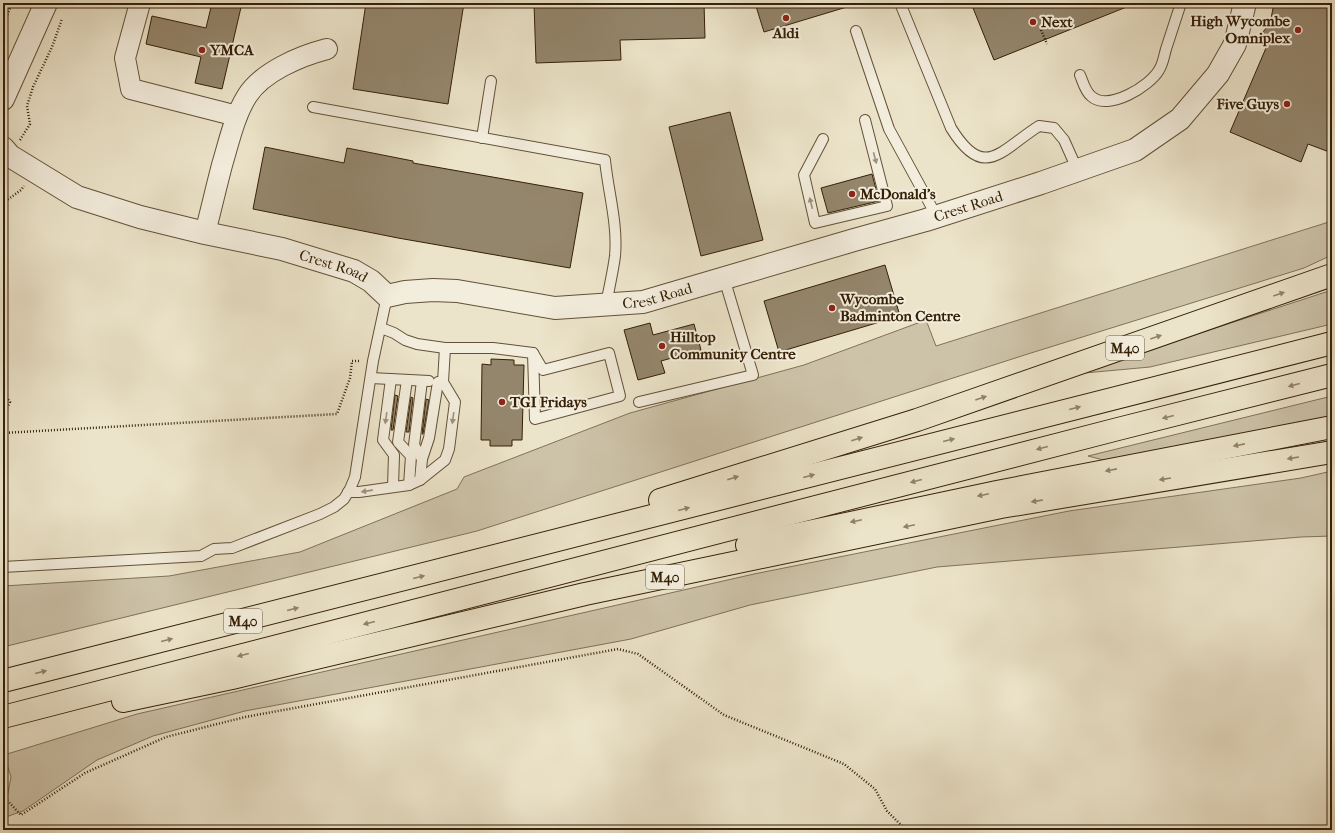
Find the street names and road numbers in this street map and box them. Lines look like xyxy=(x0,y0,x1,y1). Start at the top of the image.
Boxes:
street label: Crest Road xyxy=(932,187,1006,226)
street label: Crest Road xyxy=(297,246,372,287)
street label: Crest Road xyxy=(622,279,695,312)
road number: M40 xyxy=(1106,336,1144,360)
road number: M40 xyxy=(646,565,684,589)
road number: M40 xyxy=(224,609,262,633)

